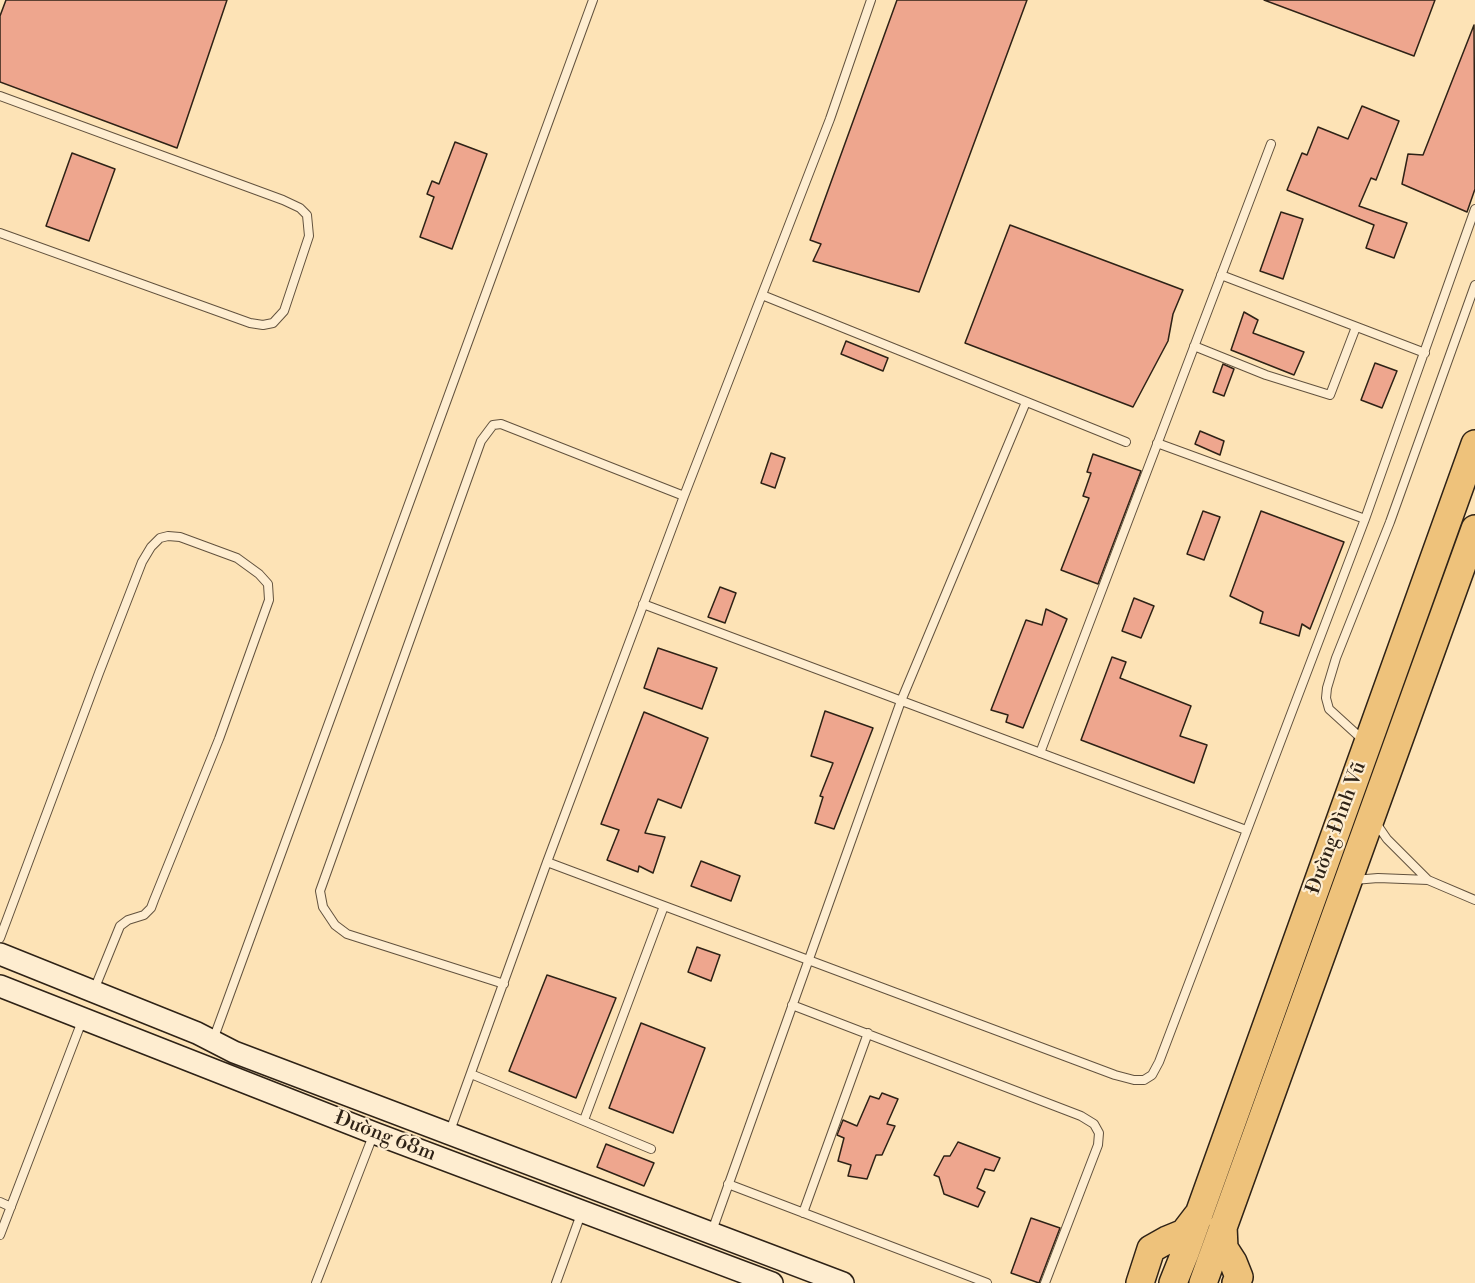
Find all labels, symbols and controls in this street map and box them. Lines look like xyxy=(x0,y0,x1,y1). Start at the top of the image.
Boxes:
street label: Đường Đình Vũ xyxy=(1302,758,1372,898)
street label: Đường 68m xyxy=(331,1107,439,1167)

